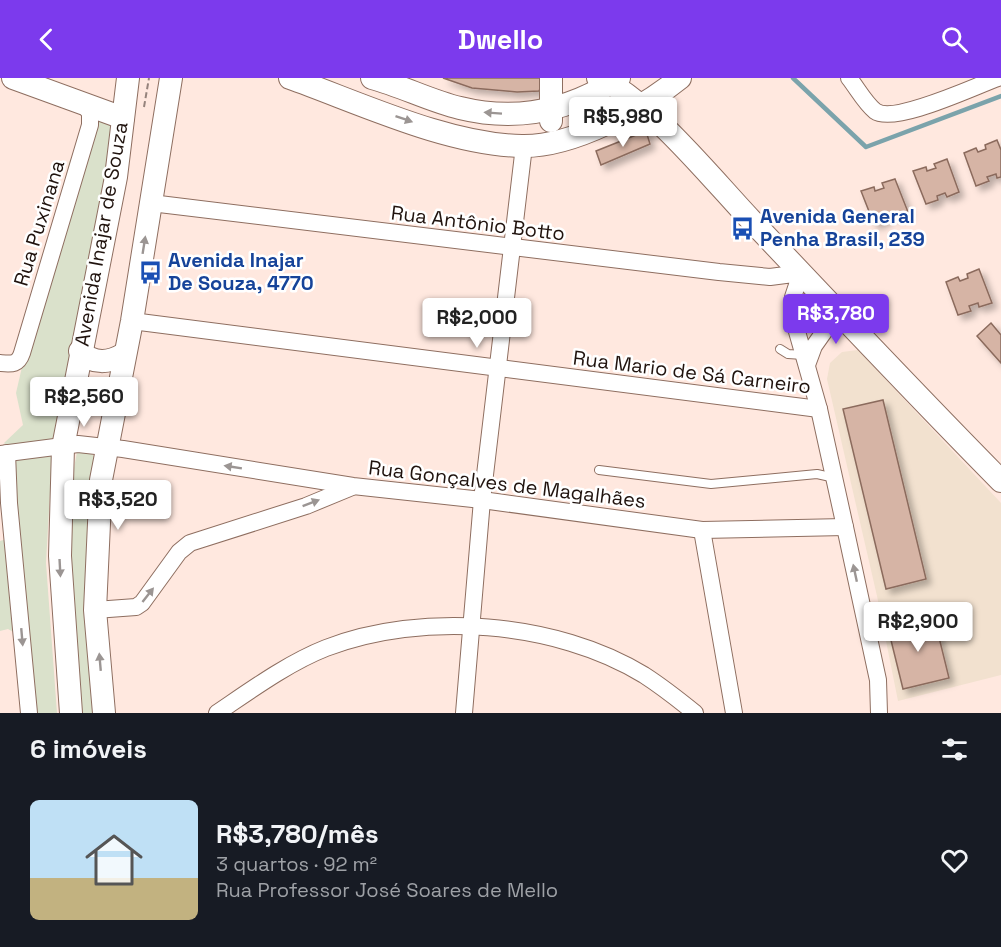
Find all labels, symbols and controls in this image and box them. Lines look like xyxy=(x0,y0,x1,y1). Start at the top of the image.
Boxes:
text: Dwello xyxy=(458,22,543,57)
icon: back xyxy=(30,23,63,56)
icon: search xyxy=(938,23,971,56)
pin: R$5,980 xyxy=(568,97,678,148)
text: R$5,980 xyxy=(583,103,663,129)
one-way arrow xyxy=(483,109,502,118)
one-way arrow xyxy=(395,114,413,124)
street label: Avenida Inajar de Souza xyxy=(68,120,134,348)
street label: Rua Puxinana xyxy=(8,157,70,289)
street label: Rua Antônio Botto xyxy=(389,199,567,247)
place label: Avenida General Penha Brasil, 239 xyxy=(760,203,925,252)
bus stop icon: Avenida General Penha Brasil, 239 xyxy=(729,215,755,241)
one-way arrow xyxy=(140,236,149,255)
place label: Avenida Inajar De Souza, 4770 xyxy=(168,247,314,296)
bus stop icon: Avenida Inajar De Souza, 4770 xyxy=(137,259,163,285)
pin: R$3,780 xyxy=(781,294,891,345)
pin: R$2,000 xyxy=(422,298,532,349)
text: R$3,780 xyxy=(797,300,875,326)
text: R$2,000 xyxy=(436,304,518,330)
street label: Rua Mario de Sá Carneiro xyxy=(572,345,812,399)
pin: R$2,560 xyxy=(29,377,139,428)
text: R$2,560 xyxy=(44,383,124,409)
street label: Rua Gonçalves de Magalhães xyxy=(367,454,647,514)
one-way arrow xyxy=(223,462,242,471)
pin: R$3,520 xyxy=(63,480,173,531)
text: R$3,520 xyxy=(78,486,158,512)
one-way arrow xyxy=(303,498,321,508)
one-way arrow xyxy=(56,559,65,578)
one-way arrow xyxy=(850,563,859,582)
one-way arrow xyxy=(142,587,154,603)
pin: R$2,900 xyxy=(863,602,973,653)
text: R$2,900 xyxy=(878,608,958,634)
one-way arrow xyxy=(17,628,27,647)
one-way arrow xyxy=(95,652,104,671)
text: 6 imóveis xyxy=(30,732,147,766)
icon: filters xyxy=(938,733,971,766)
text: R$3,780/mês xyxy=(216,817,379,851)
icon: home xyxy=(78,824,150,896)
icon: heart xyxy=(938,844,971,877)
text: 3 quartos · 92 m² xyxy=(216,851,377,877)
text: Rua Professor José Soares de Mello xyxy=(216,877,558,903)

